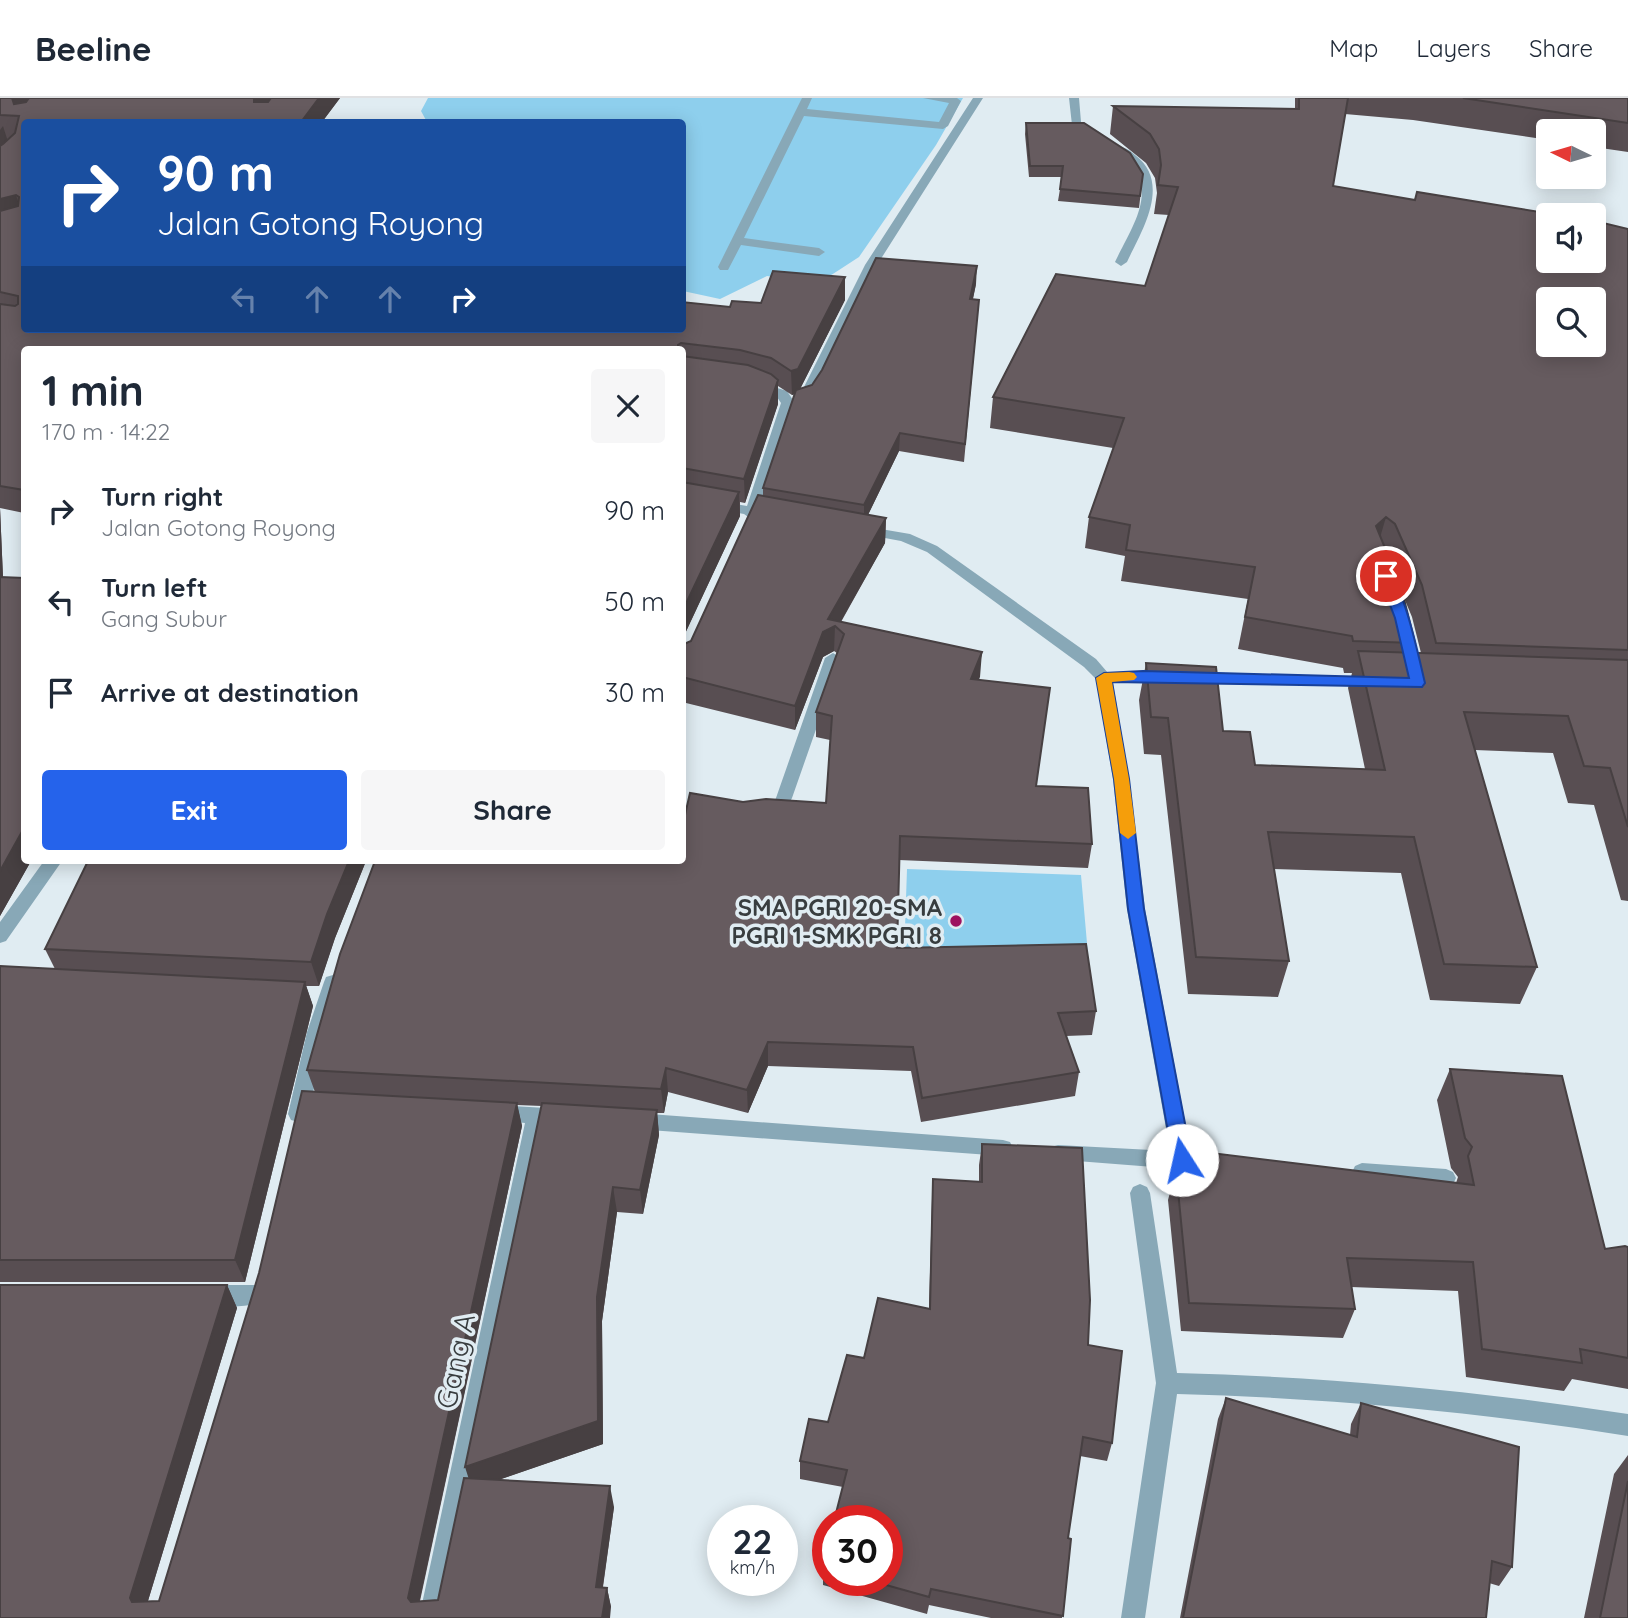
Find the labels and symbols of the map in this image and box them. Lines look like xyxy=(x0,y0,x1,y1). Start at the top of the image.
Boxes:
north arrow xyxy=(1536,119,1606,189)
pin xyxy=(1356,546,1416,606)
place label: SMA PGRI 20-SMA PGRI 1-SMK PGRI 8 xyxy=(732,892,943,950)
marker: SMA PGRI 20-SMA PGRI 1-SMK PGRI 8 xyxy=(948,913,964,929)
position arrow xyxy=(1145,1123,1219,1197)
street label: Gang A xyxy=(428,1310,482,1412)
speed limit sign: 30 xyxy=(812,1505,903,1596)

